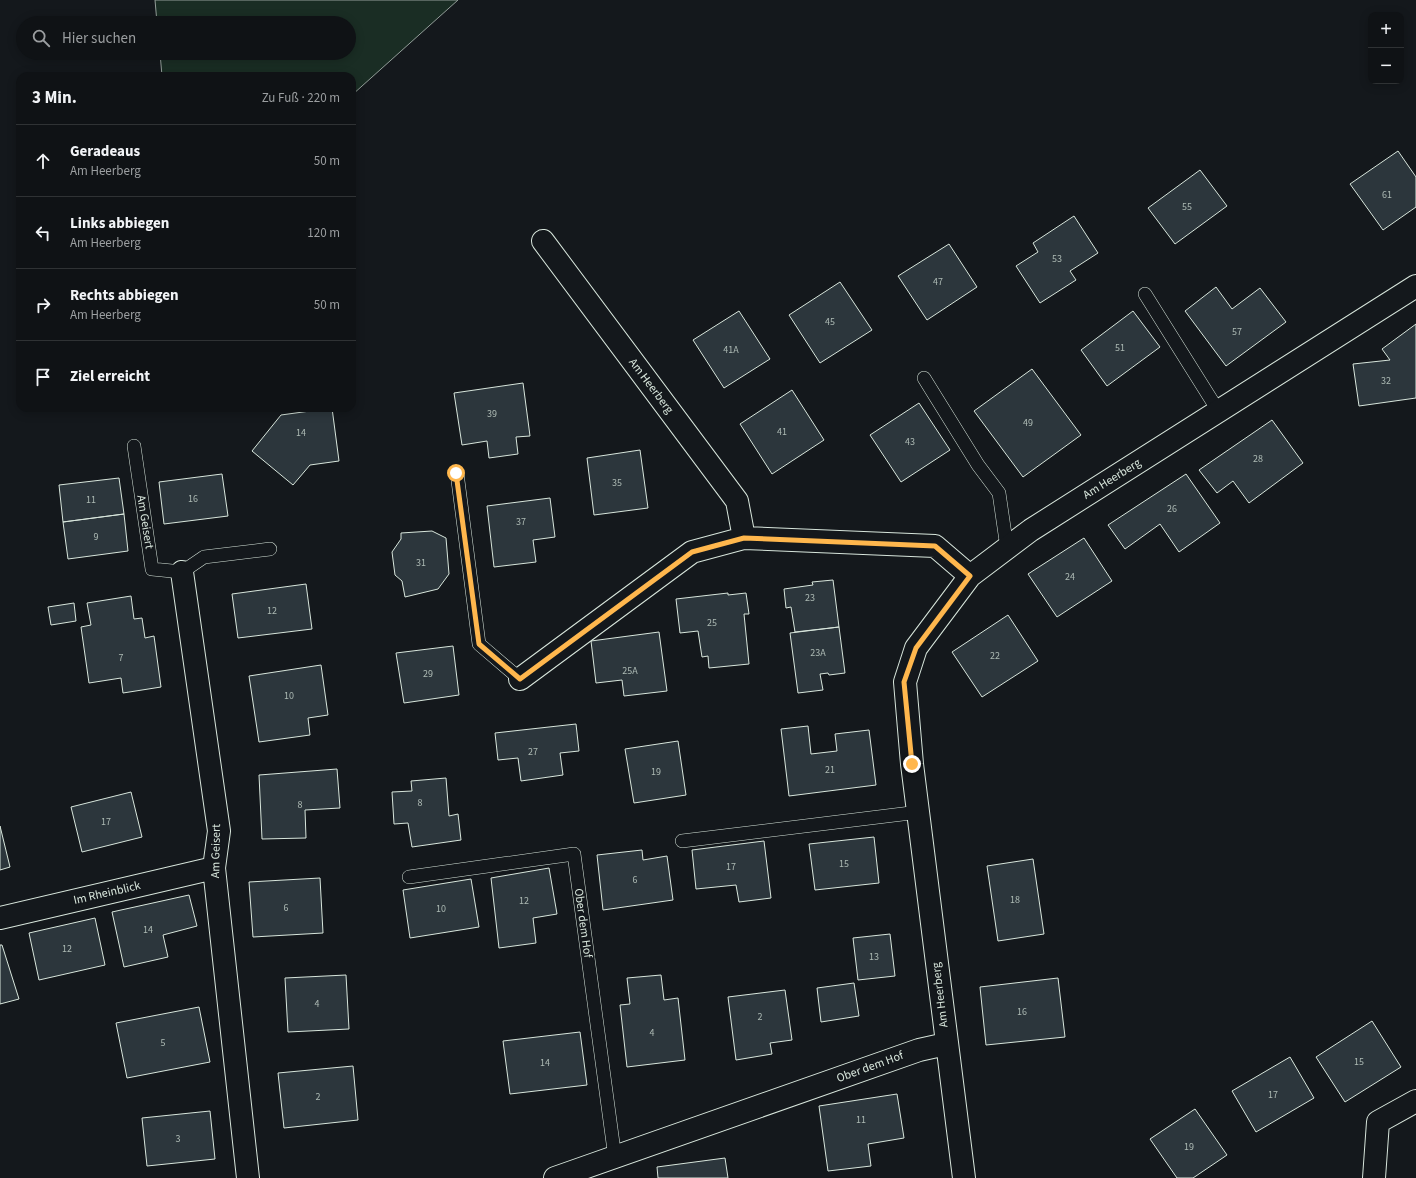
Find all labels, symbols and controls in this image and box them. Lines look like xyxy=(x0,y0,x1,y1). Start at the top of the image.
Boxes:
map controls xyxy=(1368,12,1404,84)
button: + xyxy=(1368,12,1404,48)
search box xyxy=(16,16,356,60)
icon: search xyxy=(30,27,52,49)
text: Hier suchen xyxy=(62,28,136,49)
button: − xyxy=(1368,48,1404,84)
text: 3 Min. xyxy=(32,86,77,110)
text: Zu Fuß · 220 m xyxy=(262,89,340,107)
text: Geradeaus xyxy=(70,141,140,162)
icon: ahead xyxy=(32,150,54,172)
text: 50 m xyxy=(314,152,340,170)
text: Am Heerberg xyxy=(70,162,141,180)
house number: 61 xyxy=(1382,188,1392,202)
house number: 55 xyxy=(1182,200,1192,214)
text: Links abbiegen xyxy=(70,213,169,234)
icon: left xyxy=(32,222,54,244)
text: 120 m xyxy=(307,224,340,242)
text: Am Heerberg xyxy=(70,234,141,252)
house number: 53 xyxy=(1052,252,1062,266)
house number: 47 xyxy=(933,275,943,289)
text: Rechts abbiegen xyxy=(70,285,179,306)
icon: right xyxy=(32,294,54,316)
text: 50 m xyxy=(314,296,340,314)
text: Am Heerberg xyxy=(70,306,141,324)
house number: 45 xyxy=(825,315,835,329)
house number: 57 xyxy=(1232,325,1242,339)
house number: 51 xyxy=(1115,341,1125,355)
house number: 41A xyxy=(723,343,739,357)
street label: Am Heerberg xyxy=(625,355,677,417)
icon: arrive xyxy=(32,366,54,388)
text: Ziel erreicht xyxy=(70,366,150,387)
house number: 32 xyxy=(1381,374,1391,388)
house number: 39 xyxy=(487,407,497,421)
house number: 49 xyxy=(1023,416,1033,430)
house number: 41 xyxy=(777,425,787,439)
house number: 14 xyxy=(296,426,306,440)
house number: 43 xyxy=(905,435,915,449)
house number: 28 xyxy=(1253,452,1263,466)
street label: Am Heerberg xyxy=(1080,454,1144,504)
route start xyxy=(447,464,465,482)
house number: 35 xyxy=(612,476,622,490)
house number: 16 xyxy=(188,492,198,506)
house number: 11 xyxy=(86,493,96,507)
street label: Am Geisert xyxy=(132,494,158,550)
house number: 26 xyxy=(1167,502,1177,516)
house number: 37 xyxy=(516,515,526,529)
house number: 9 xyxy=(94,530,99,544)
house number: 31 xyxy=(416,556,426,570)
house number: 24 xyxy=(1065,570,1075,584)
house number: 23 xyxy=(805,591,815,605)
house number: 12 xyxy=(267,604,277,618)
house number: 25 xyxy=(707,616,717,630)
house number: 23A xyxy=(810,646,826,660)
house number: 22 xyxy=(990,649,1000,663)
house number: 7 xyxy=(119,651,124,665)
house number: 25A xyxy=(622,664,638,678)
house number: 29 xyxy=(423,667,433,681)
house number: 10 xyxy=(284,689,294,703)
house number: 27 xyxy=(528,745,538,759)
route end xyxy=(903,755,921,773)
house number: 21 xyxy=(825,763,835,777)
house number: 19 xyxy=(651,765,661,779)
house number: 8 xyxy=(418,796,423,810)
house number: 8 xyxy=(298,798,303,812)
house number: 17 xyxy=(101,815,111,829)
street label: Am Geisert xyxy=(207,824,225,878)
house number: 15 xyxy=(839,857,849,871)
house number: 17 xyxy=(726,860,736,874)
house number: 6 xyxy=(633,873,638,887)
street label: Im Rheinblick xyxy=(72,877,142,909)
street label: Ober dem Hof xyxy=(570,887,596,959)
house number: 18 xyxy=(1010,893,1020,907)
house number: 12 xyxy=(519,894,529,908)
house number: 6 xyxy=(284,901,289,915)
house number: 10 xyxy=(436,902,446,916)
house number: 14 xyxy=(143,923,153,937)
house number: 12 xyxy=(62,942,72,956)
house number: 13 xyxy=(869,950,879,964)
street label: Am Heerberg xyxy=(928,961,952,1029)
house number: 4 xyxy=(315,997,320,1011)
house number: 16 xyxy=(1017,1005,1027,1019)
house number: 2 xyxy=(758,1010,763,1024)
house number: 4 xyxy=(650,1026,655,1040)
house number: 5 xyxy=(161,1036,166,1050)
street label: Ober dem Hof xyxy=(834,1047,906,1087)
house number: 15 xyxy=(1354,1055,1364,1069)
house number: 14 xyxy=(540,1056,550,1070)
house number: 17 xyxy=(1268,1088,1278,1102)
house number: 2 xyxy=(316,1090,321,1104)
house number: 11 xyxy=(856,1113,866,1127)
house number: 3 xyxy=(176,1132,181,1146)
house number: 19 xyxy=(1184,1140,1194,1154)

